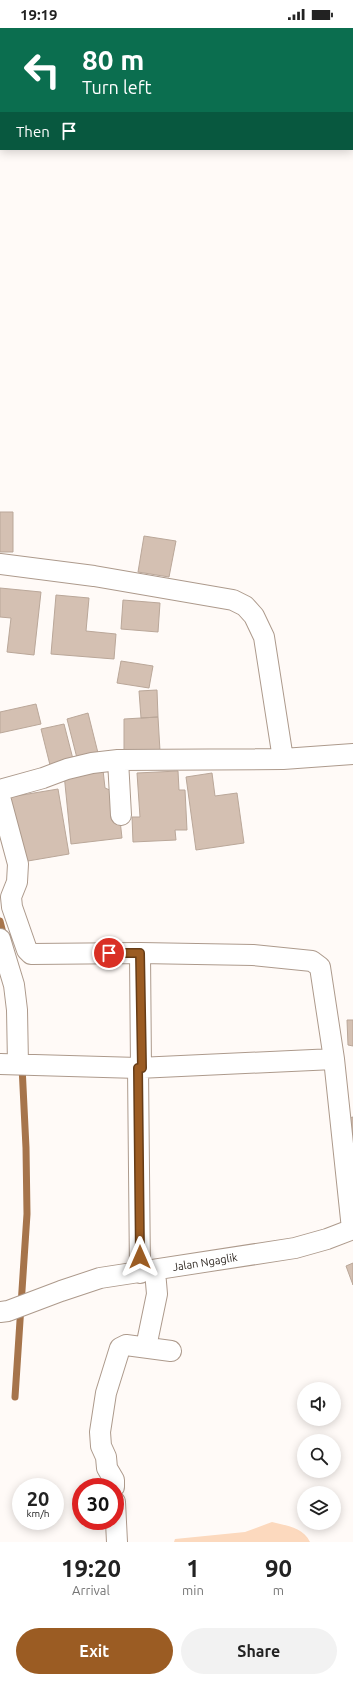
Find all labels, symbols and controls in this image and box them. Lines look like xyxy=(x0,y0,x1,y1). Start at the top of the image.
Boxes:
text: 19:19 xyxy=(20,6,58,23)
icon: left xyxy=(16,44,68,96)
text: 80 m xyxy=(82,44,144,75)
text: Turn left xyxy=(82,77,152,97)
icon: arrive xyxy=(58,120,80,142)
text: Then xyxy=(16,123,50,140)
pin xyxy=(92,936,126,970)
icon: arrive xyxy=(98,942,120,964)
position arrow xyxy=(119,1236,161,1278)
street label: Jalan Ngaglik xyxy=(172,1251,239,1273)
map controls xyxy=(297,1382,341,1530)
button: sound xyxy=(297,1382,341,1426)
button: search xyxy=(297,1434,341,1478)
speed limit sign: 30 xyxy=(72,1478,124,1530)
button: layers xyxy=(297,1486,341,1530)
text: 20 xyxy=(27,1487,49,1510)
text: km/h xyxy=(26,1508,50,1519)
text: 19:20 xyxy=(61,1555,121,1582)
text: 1 xyxy=(186,1555,200,1582)
text: 90 xyxy=(265,1555,292,1582)
text: Arrival xyxy=(72,1583,110,1597)
text: min xyxy=(182,1583,204,1597)
text: m xyxy=(273,1583,284,1597)
button: Exit xyxy=(16,1628,173,1674)
button: Share xyxy=(181,1628,337,1674)

